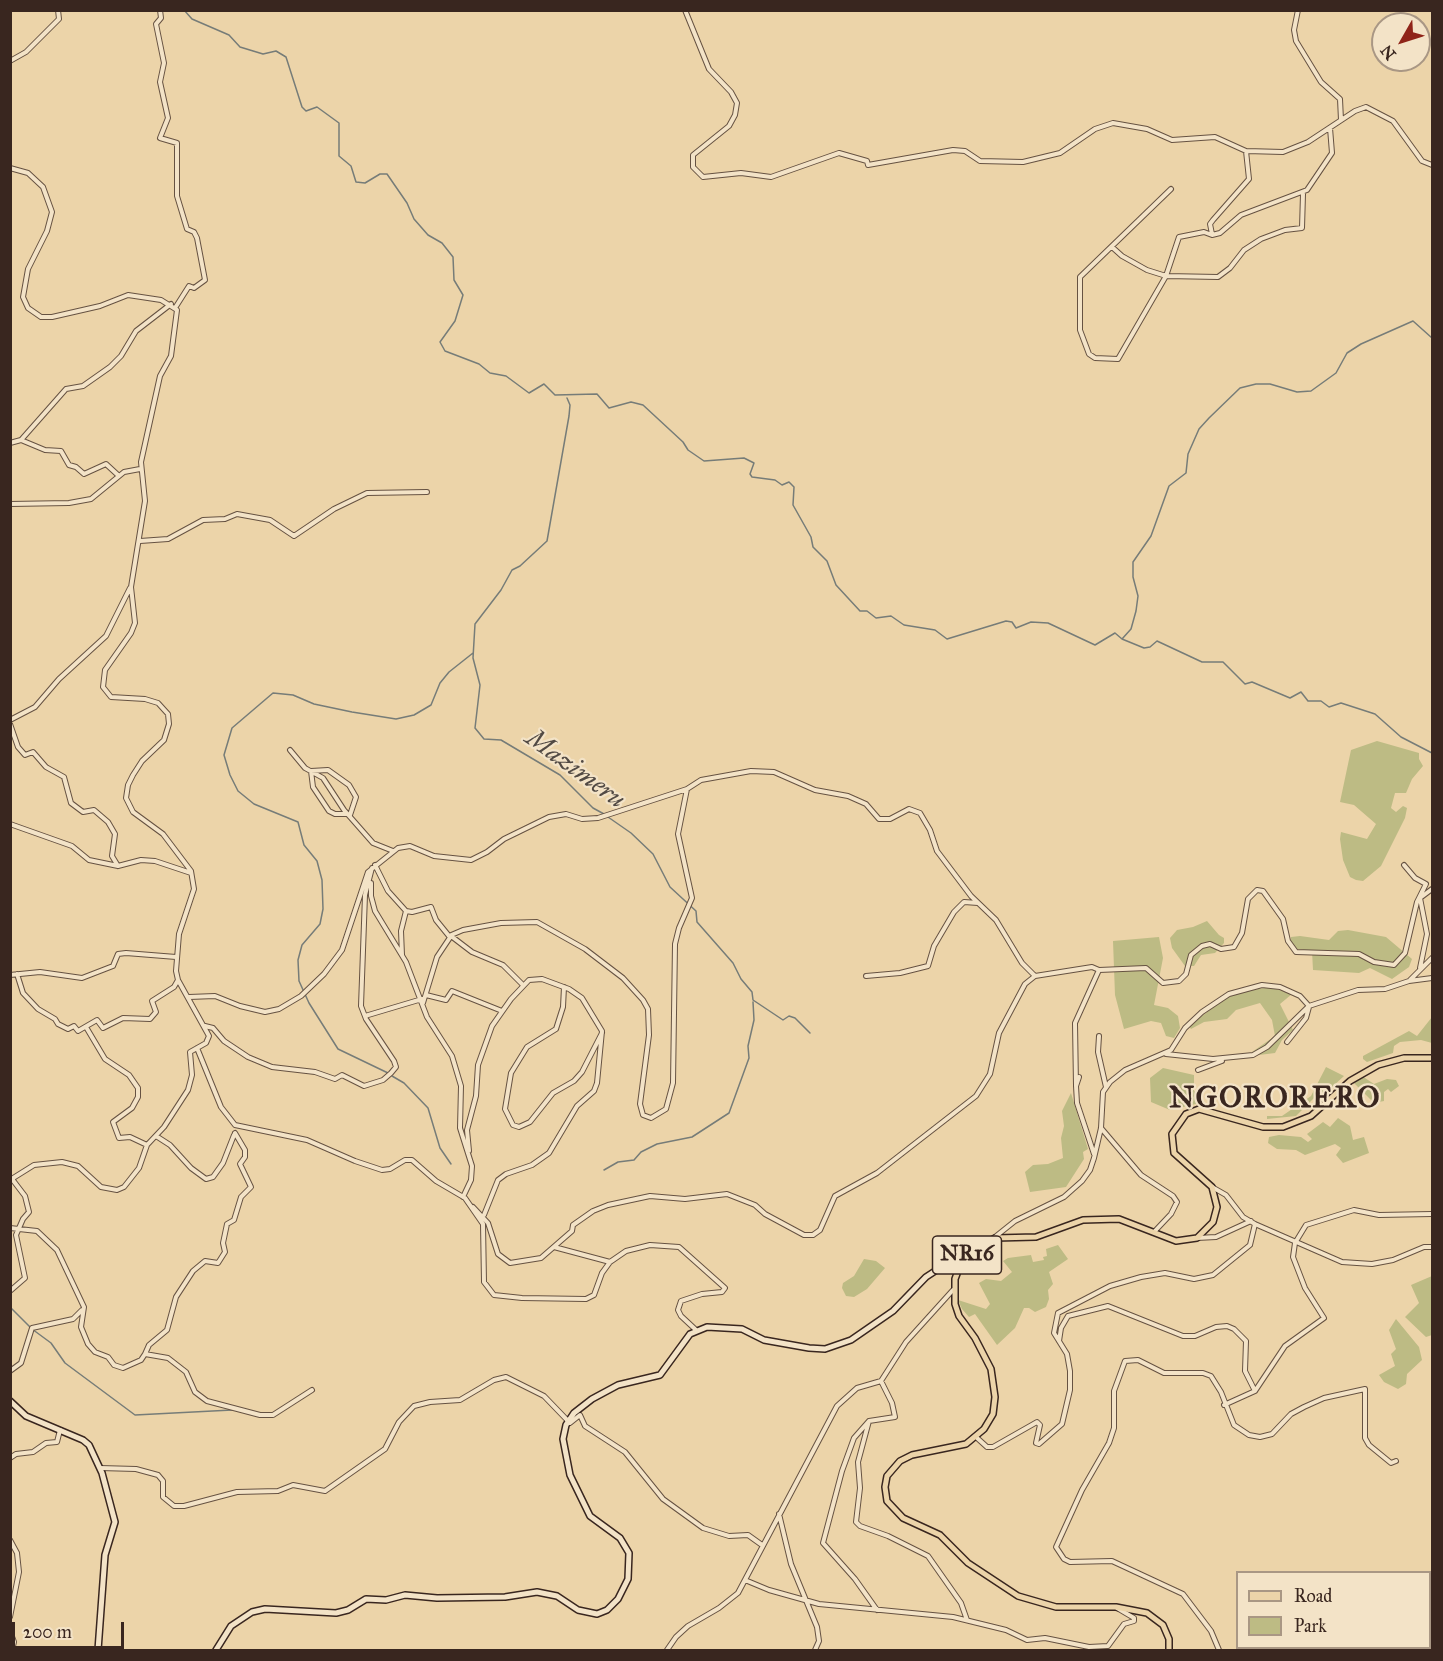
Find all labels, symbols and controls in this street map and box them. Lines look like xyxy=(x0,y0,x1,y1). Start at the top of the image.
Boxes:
north arrow xyxy=(1371,12,1431,72)
text: N xyxy=(1377,41,1400,64)
water label: Mazimeru xyxy=(519,723,631,817)
district label: NGORORERO xyxy=(1169,1082,1381,1118)
road number: NR16 xyxy=(932,1236,1002,1274)
legend xyxy=(1236,1571,1431,1649)
text: Road xyxy=(1294,1585,1332,1607)
scale bar xyxy=(15,1610,128,1648)
text: Park xyxy=(1294,1615,1327,1637)
text: 200 m xyxy=(23,1621,72,1643)

